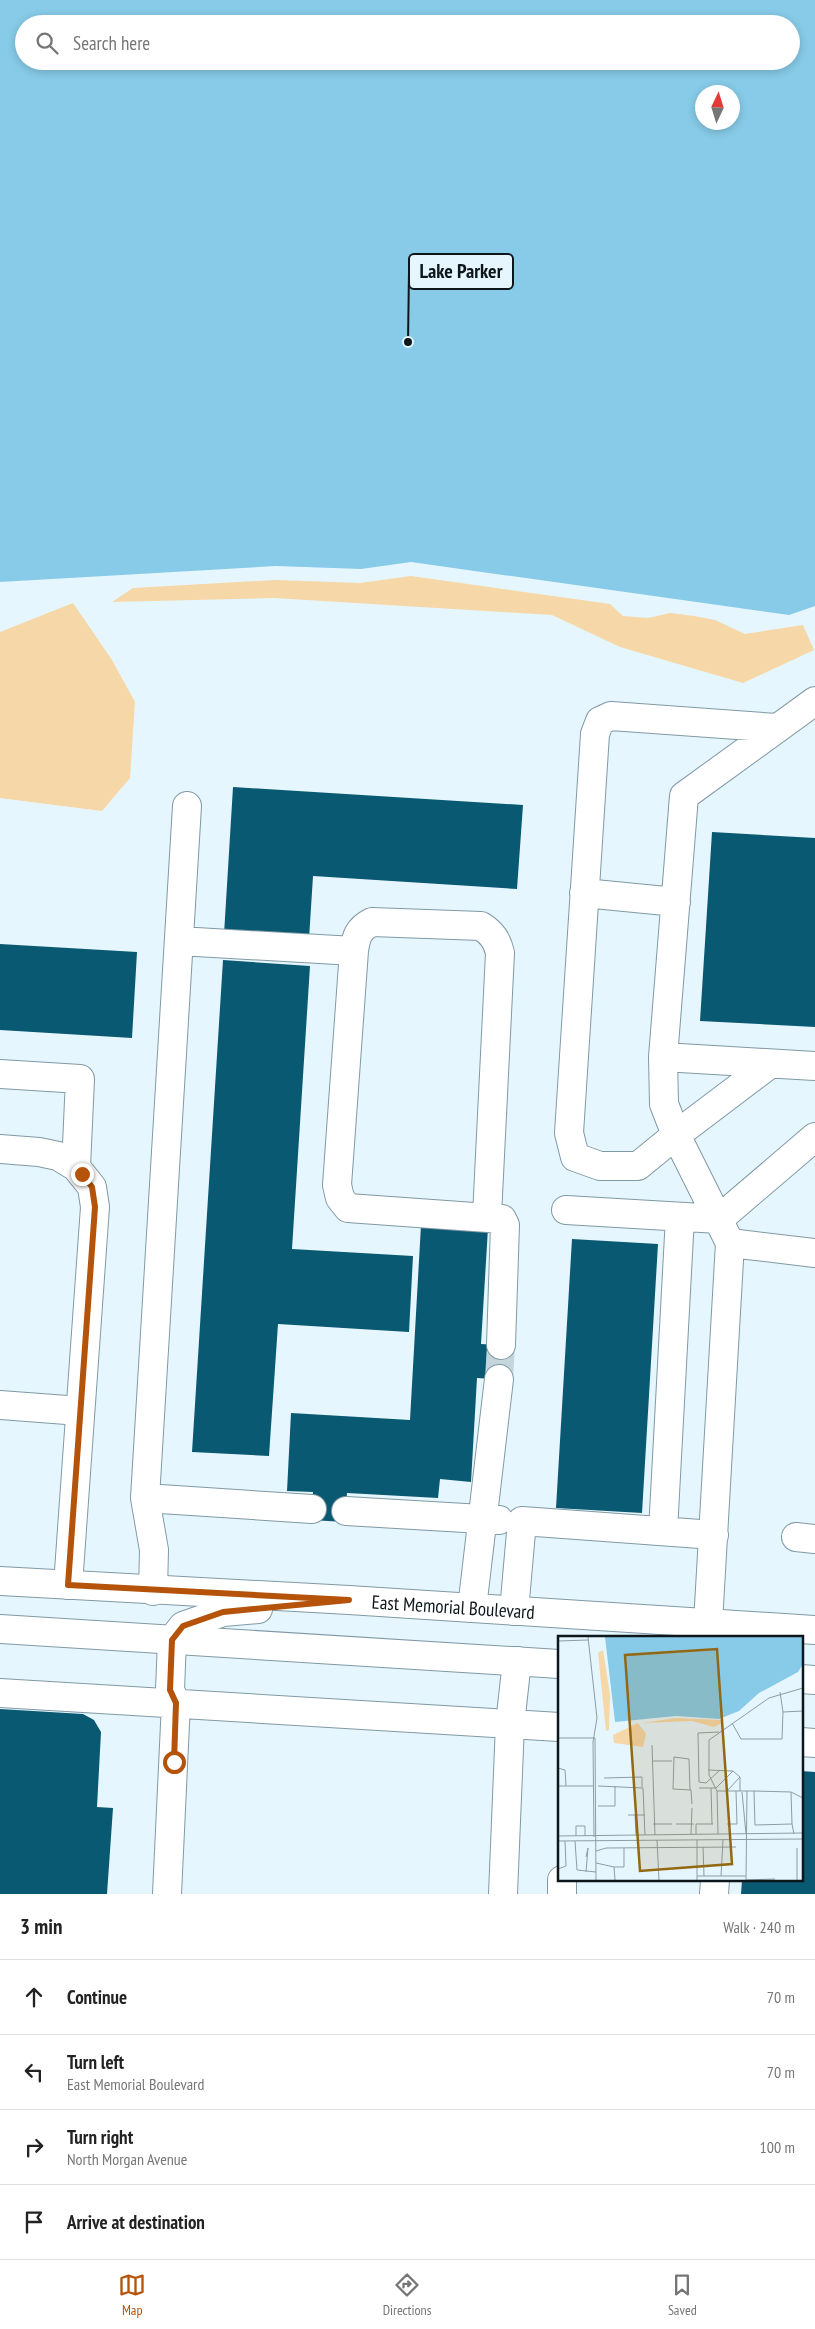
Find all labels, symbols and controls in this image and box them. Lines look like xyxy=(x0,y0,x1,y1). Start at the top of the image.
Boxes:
search box xyxy=(15,15,800,70)
icon: search xyxy=(33,29,61,57)
text: Search here xyxy=(73,31,150,55)
north arrow xyxy=(695,85,740,130)
callout: Lake Parker xyxy=(409,254,513,289)
text: Lake Parker xyxy=(419,258,503,284)
route end xyxy=(71,1163,94,1186)
street label: East Memorial Boulevard xyxy=(371,1589,536,1624)
inset map xyxy=(558,1636,802,1882)
route start xyxy=(163,1751,186,1774)
text: 3 min xyxy=(20,1913,62,1940)
text: Walk · 240 m xyxy=(723,1917,795,1937)
icon: ahead xyxy=(20,1983,48,2011)
text: Continue xyxy=(67,1985,127,2009)
text: 70 m xyxy=(767,1987,795,2007)
text: Turn left xyxy=(67,2050,124,2074)
icon: left xyxy=(20,2058,48,2086)
text: 70 m xyxy=(767,2062,795,2082)
text: East Memorial Boulevard xyxy=(67,2074,204,2094)
text: Turn right xyxy=(67,2125,133,2149)
icon: right xyxy=(20,2133,48,2161)
text: 100 m xyxy=(760,2137,795,2157)
text: North Morgan Avenue xyxy=(67,2149,187,2169)
icon: arrive xyxy=(20,2208,48,2236)
text: Arrive at destination xyxy=(67,2210,205,2234)
tab: Map xyxy=(118,2271,146,2319)
tab: Directions xyxy=(383,2271,431,2319)
tab: Saved xyxy=(668,2271,697,2319)

